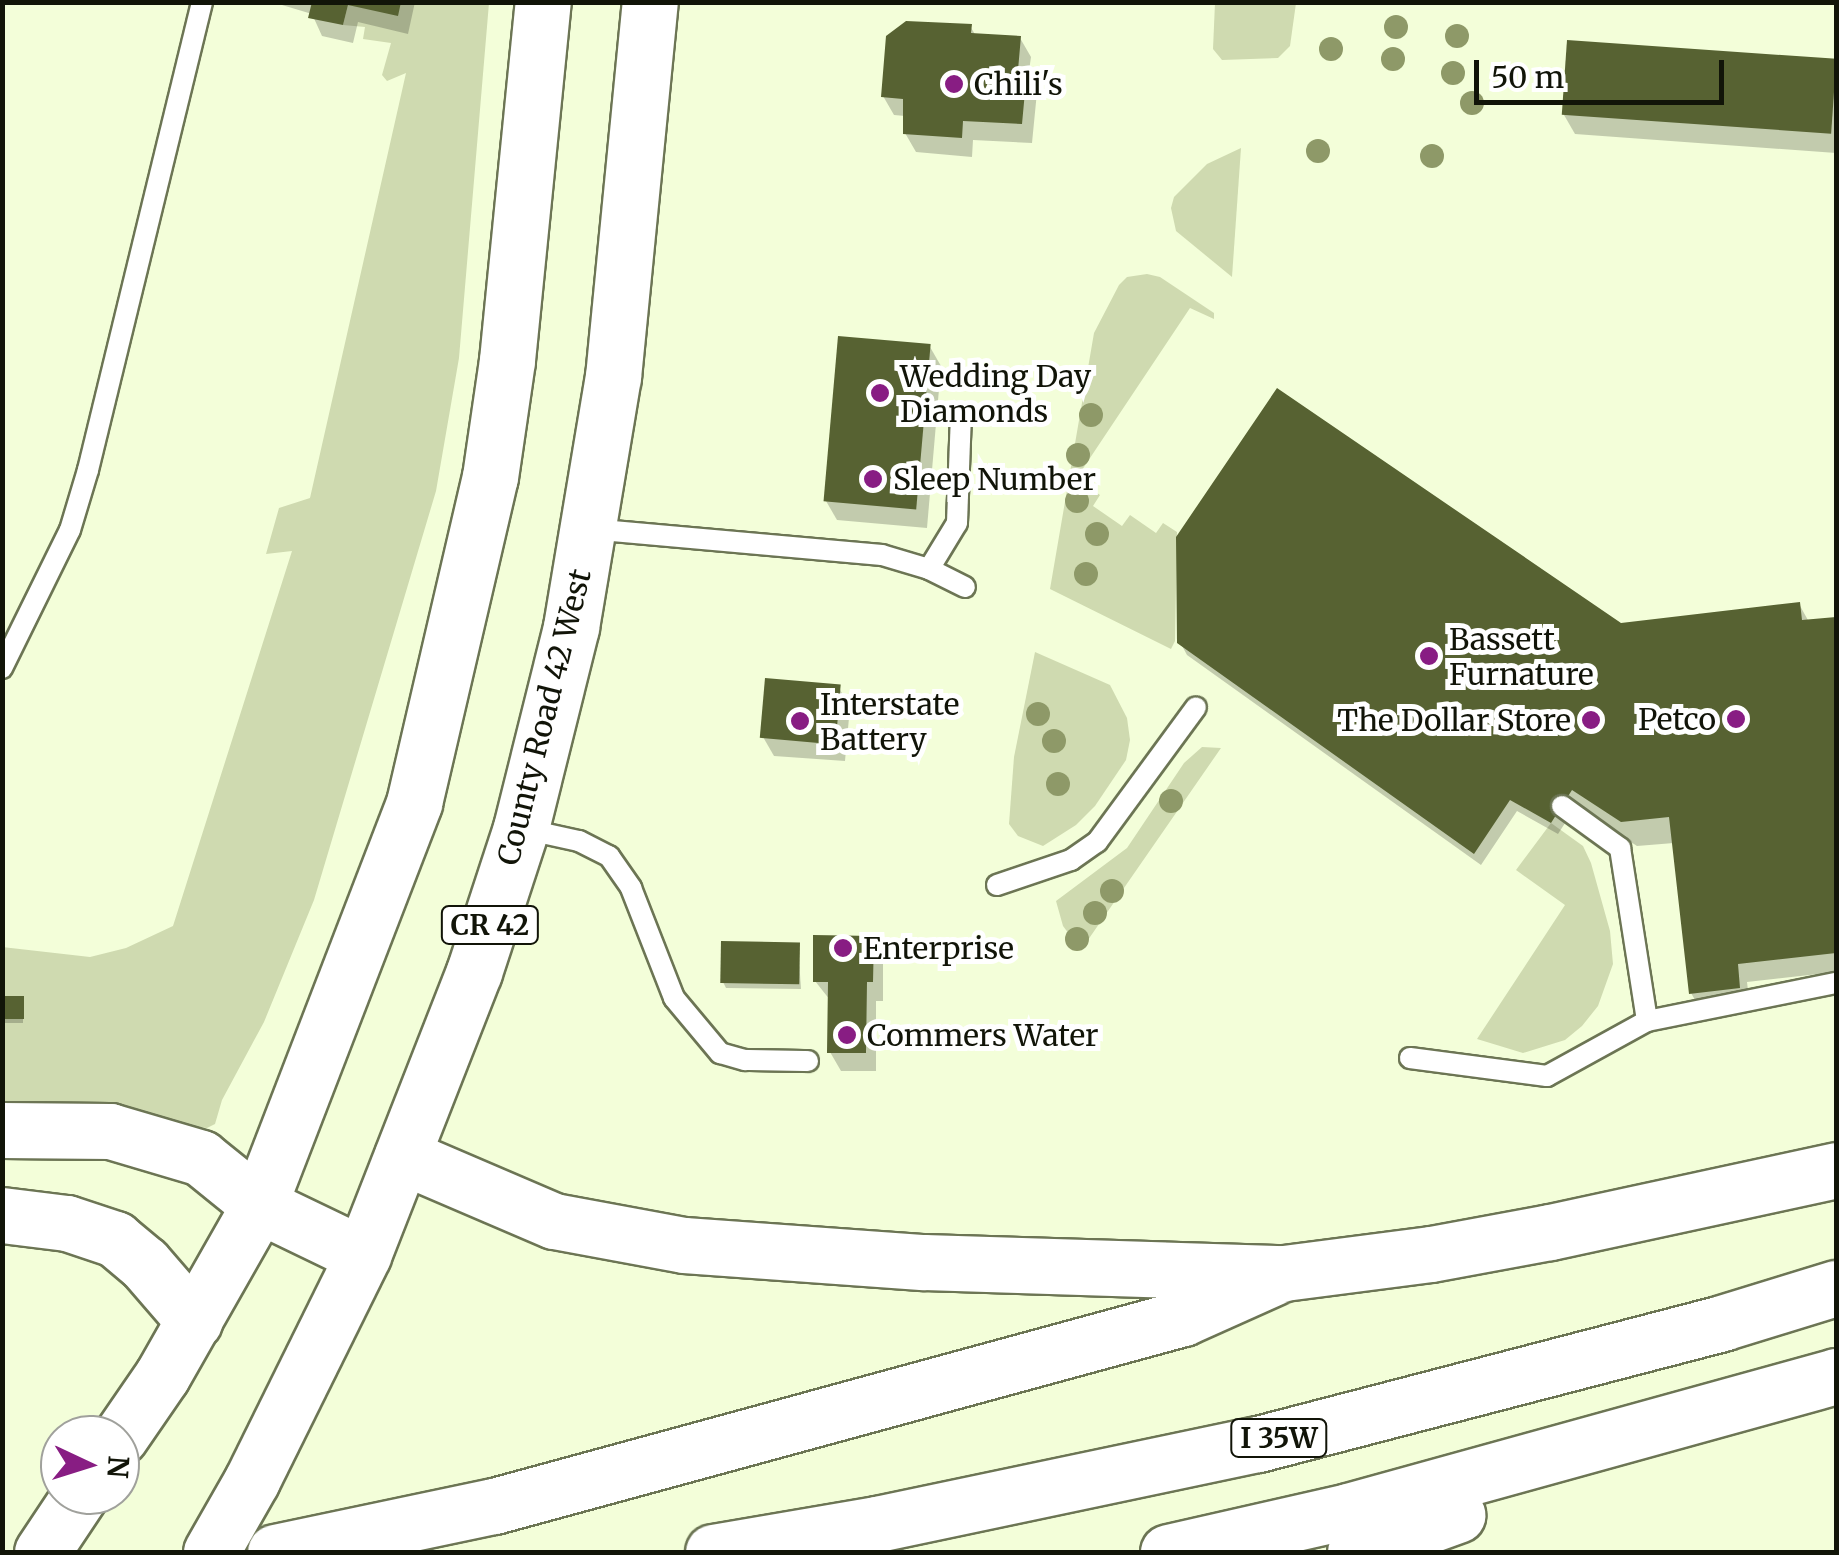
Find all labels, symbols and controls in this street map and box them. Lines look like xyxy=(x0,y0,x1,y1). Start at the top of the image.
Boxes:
scale bar xyxy=(1479,40,1729,102)
text: 50 m xyxy=(1491,58,1564,96)
place label: Chili's xyxy=(974,66,1063,102)
marker: Chili's xyxy=(943,73,965,95)
place label: Wedding Day Diamonds xyxy=(900,358,1091,428)
marker: Wedding Day Diamonds xyxy=(869,382,891,404)
place label: Sleep Number xyxy=(893,461,1096,497)
marker: Sleep Number xyxy=(862,468,884,490)
street label: County Road 42 West xyxy=(490,565,598,869)
place label: Bassett Furnature xyxy=(1449,621,1594,692)
marker: Bassett Furnature xyxy=(1418,645,1440,667)
place label: Interstate Battery xyxy=(820,686,959,756)
place label: Petco xyxy=(1638,701,1716,737)
place label: The Dollar Store xyxy=(1337,702,1571,738)
marker: Petco xyxy=(1725,708,1747,730)
marker: The Dollar Store xyxy=(1580,709,1602,731)
marker: Interstate Battery xyxy=(789,710,811,732)
road number: CR 42 xyxy=(440,902,540,948)
place label: Enterprise xyxy=(863,930,1014,966)
marker: Enterprise xyxy=(832,937,854,959)
place label: Commers Water xyxy=(867,1017,1099,1053)
marker: Commers Water xyxy=(836,1024,858,1046)
north arrow xyxy=(40,1415,140,1515)
road number: I 35W xyxy=(1229,1415,1329,1461)
text: N xyxy=(99,1455,137,1479)

